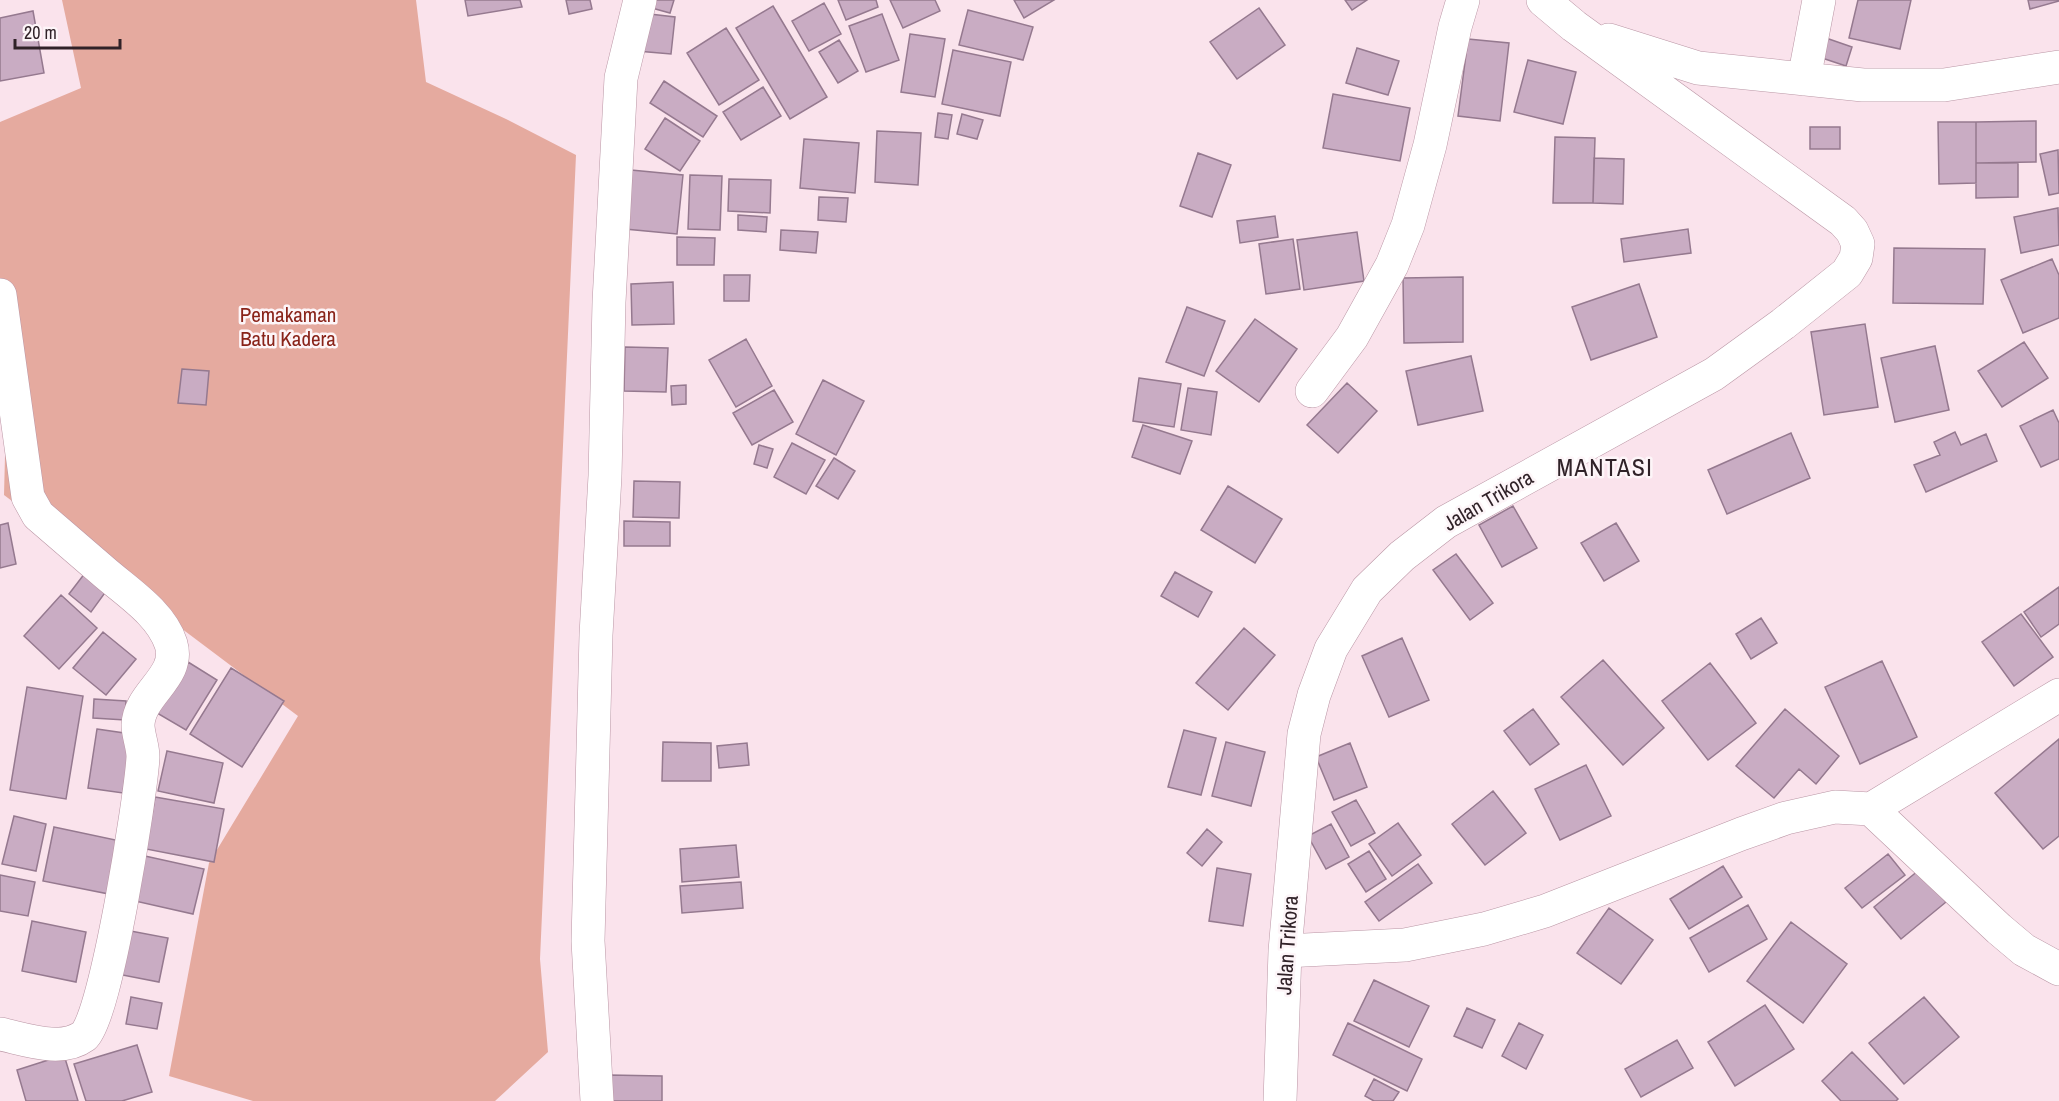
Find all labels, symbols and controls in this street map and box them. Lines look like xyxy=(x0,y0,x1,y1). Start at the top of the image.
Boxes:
scale bar xyxy=(15,12,120,50)
text: 20 m xyxy=(24,20,57,45)
park label: Pemakaman Batu Kadera xyxy=(240,300,336,353)
district label: MANTASI xyxy=(1557,451,1653,483)
street label: Jalan Trikora xyxy=(1438,462,1539,537)
street label: Jalan Trikora xyxy=(1269,894,1305,996)

